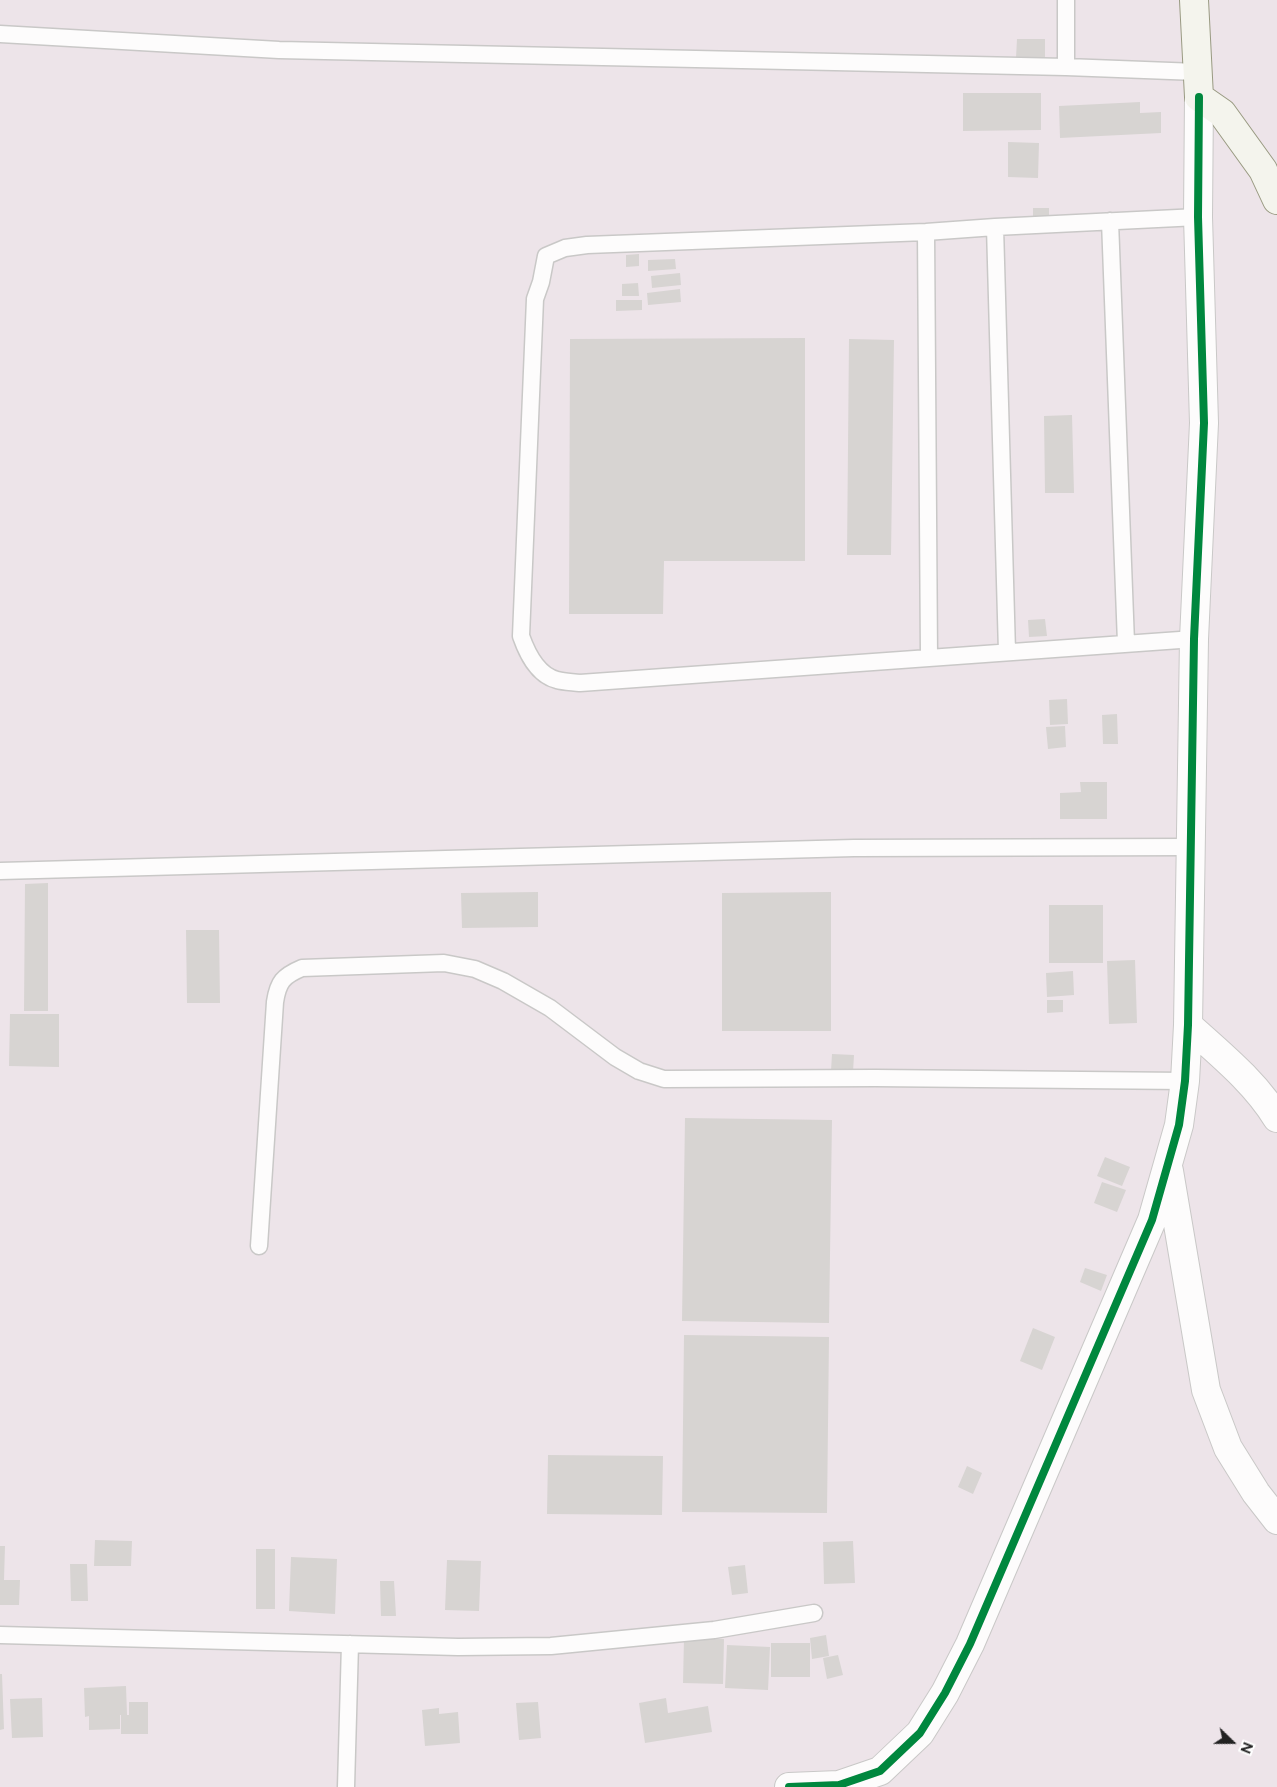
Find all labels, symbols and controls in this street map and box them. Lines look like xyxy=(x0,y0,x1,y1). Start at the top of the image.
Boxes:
north arrow xyxy=(1207,1717,1257,1767)
text: N xyxy=(1236,1740,1256,1756)

